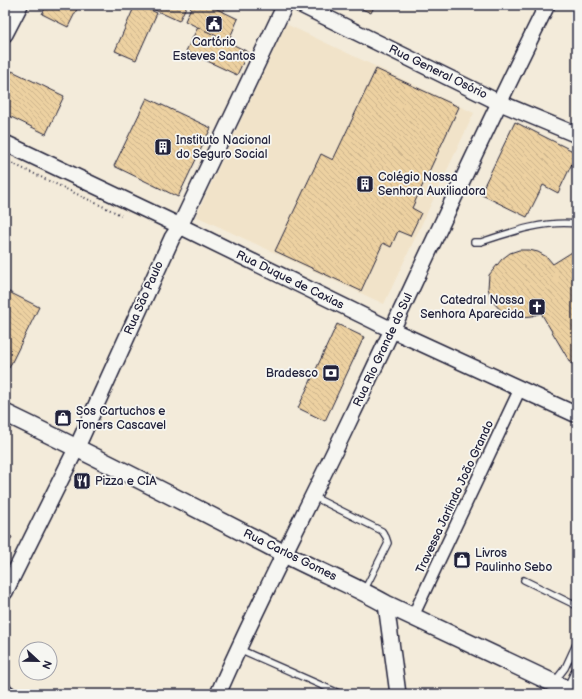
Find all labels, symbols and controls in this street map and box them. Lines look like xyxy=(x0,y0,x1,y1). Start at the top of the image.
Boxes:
public building icon: Cartório Esteves Santos xyxy=(204,14,224,34)
place label: Cartório Esteves Santos xyxy=(173,35,255,64)
street label: Rua General Osório xyxy=(386,42,490,102)
place label: Instituto Nacional do Seguro Social xyxy=(176,133,271,162)
building icon: Instituto Nacional do Seguro Social xyxy=(153,137,173,157)
place label: Colégio Nossa Senhora Auxiliadora xyxy=(378,170,486,199)
building icon: Colégio Nossa Senhora Auxiliadora xyxy=(355,174,375,194)
street label: Rua Duque de Caxias xyxy=(233,247,347,313)
street label: Rua São Paulo xyxy=(121,259,167,337)
street label: Rua Rio Grande do Sul xyxy=(350,291,416,409)
place label: Catedral Nossa Senhora Aparecida xyxy=(420,293,524,322)
church icon: Catedral Nossa Senhora Aparecida xyxy=(527,297,547,317)
bank icon: Bradesco xyxy=(321,363,341,383)
place label: Bradesco xyxy=(266,366,318,381)
place label: Sos Cartuchos e Toners Cascavel xyxy=(76,404,166,433)
shop icon: Sos Cartuchos e Toners Cascavel xyxy=(53,408,73,428)
street label: Travessa Jarlindo João Grando xyxy=(413,418,497,576)
restaurant icon: Pizza e CIA xyxy=(72,471,92,491)
place label: Pizza e CIA xyxy=(95,474,157,489)
street label: Rua Carlos Gomes xyxy=(241,526,339,584)
place label: Livros Paulinho Sebo xyxy=(475,546,552,575)
shop icon: Livros Paulinho Sebo xyxy=(452,550,472,570)
north arrow xyxy=(18,641,58,681)
text: N xyxy=(39,658,54,671)

